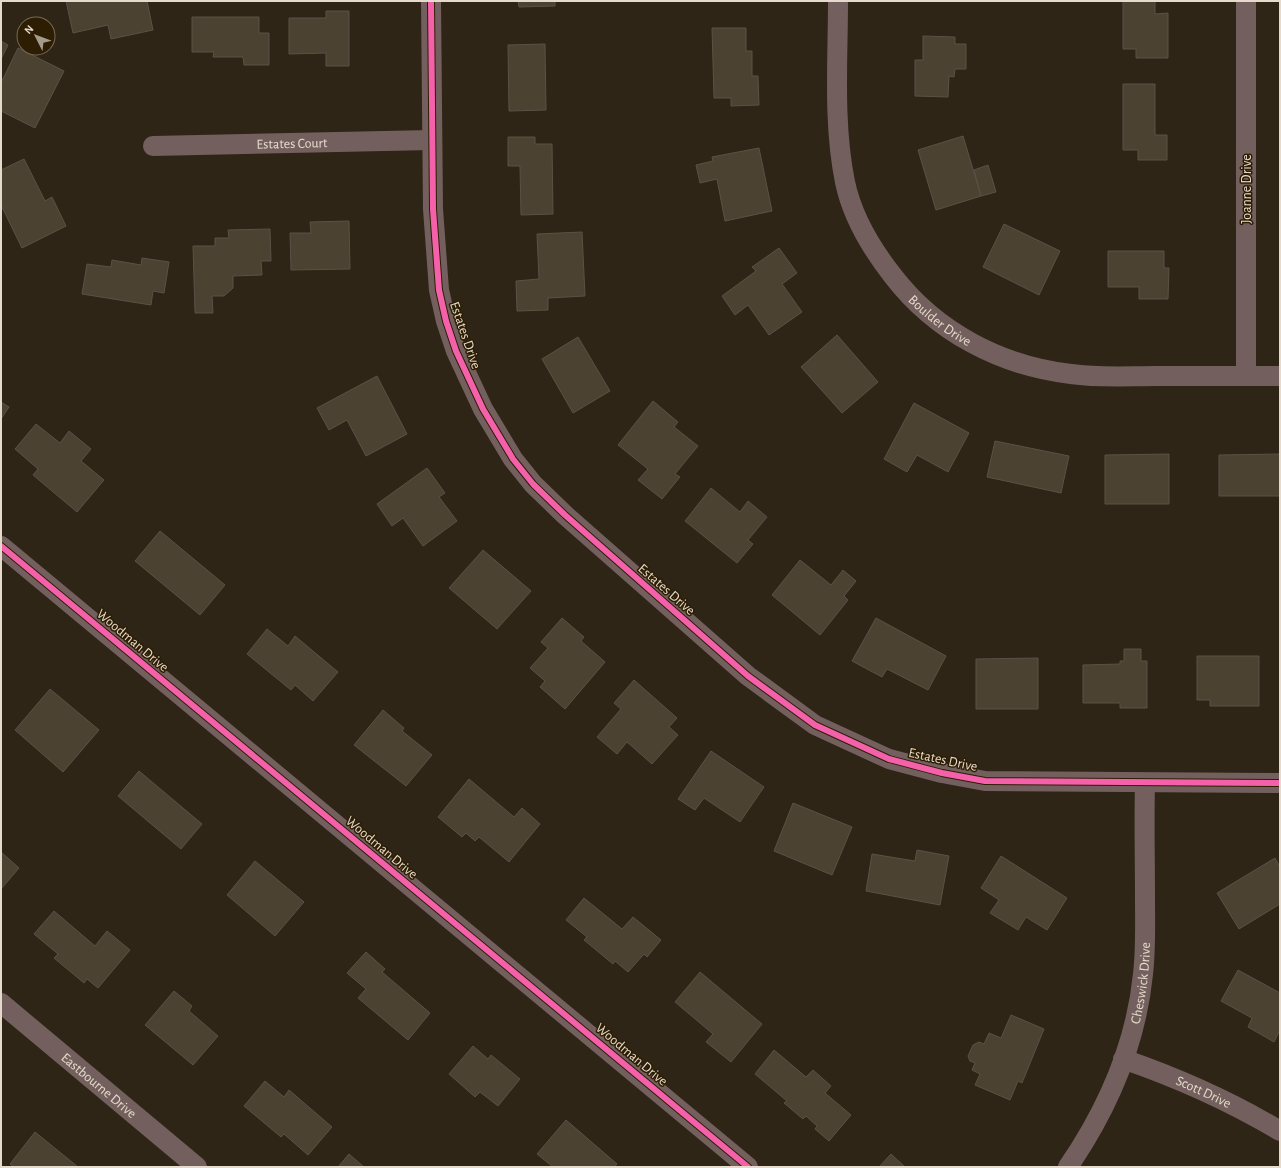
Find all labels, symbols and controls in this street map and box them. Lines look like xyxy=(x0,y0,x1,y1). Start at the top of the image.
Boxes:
north arrow xyxy=(16,16,56,56)
text: N xyxy=(22,23,36,36)
street label: Estates Court xyxy=(256,136,328,152)
street label: Joanne Drive xyxy=(1240,154,1254,224)
street label: Boulder Drive xyxy=(905,293,973,349)
street label: Estates Drive xyxy=(447,300,483,371)
street label: Estates Drive xyxy=(635,561,697,618)
street label: Woodman Drive xyxy=(94,607,171,675)
street label: Estates Drive xyxy=(907,746,979,774)
street label: Woodman Drive xyxy=(343,814,420,882)
street label: Cheswick Drive xyxy=(1129,942,1153,1025)
street label: Woodman Drive xyxy=(593,1021,670,1089)
street label: Eastbourne Drive xyxy=(58,1051,139,1121)
street label: Scott Drive xyxy=(1174,1074,1233,1111)

